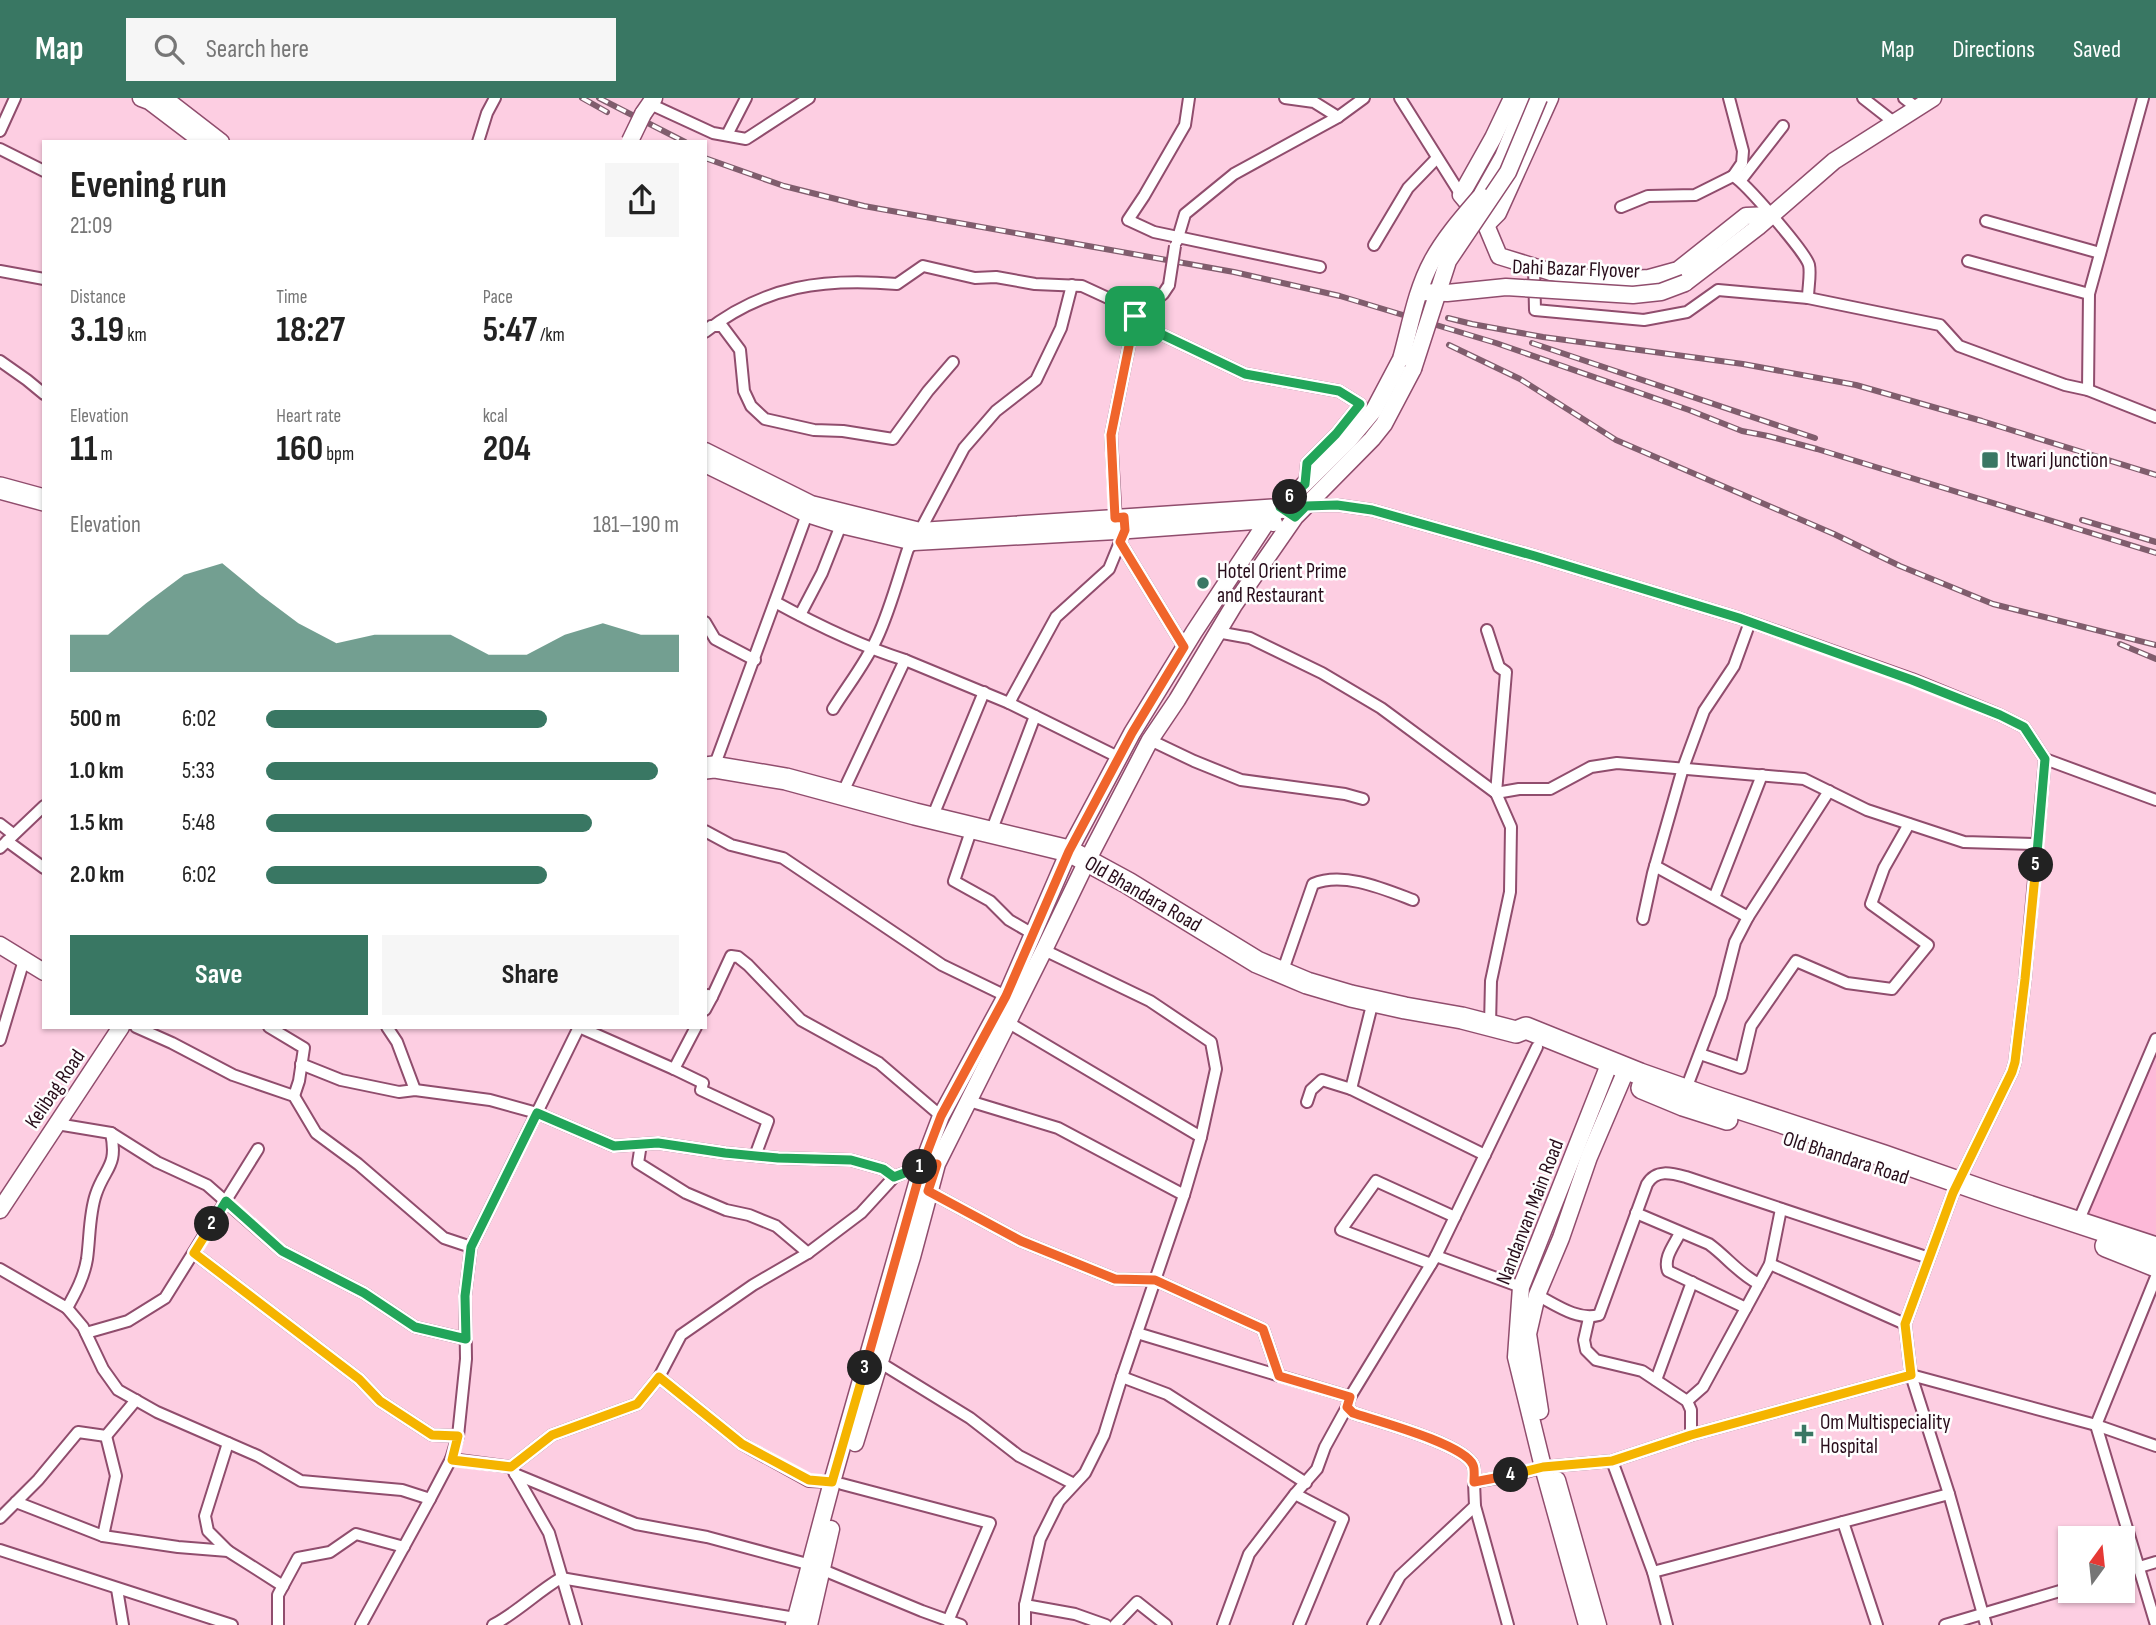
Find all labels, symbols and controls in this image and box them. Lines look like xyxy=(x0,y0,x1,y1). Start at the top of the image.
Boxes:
search box xyxy=(126,18,616,81)
text: Map xyxy=(35,29,84,69)
icon: search xyxy=(150,30,188,68)
text: Search here xyxy=(206,34,309,65)
text: Map xyxy=(1881,35,1914,64)
text: Directions xyxy=(1952,35,2035,64)
text: Saved xyxy=(2073,35,2121,64)
text: Evening run xyxy=(70,163,227,208)
button: share xyxy=(605,163,679,237)
text: 21:09 xyxy=(70,212,112,240)
street label: Dahi Bazar Flyover xyxy=(1512,254,1640,284)
text: Distance xyxy=(70,286,126,309)
text: Time xyxy=(276,286,307,309)
text: Pace xyxy=(483,286,513,309)
pin xyxy=(1105,286,1165,346)
icon: arrive xyxy=(1116,297,1154,335)
text: 3.19 xyxy=(70,309,124,352)
text: 18:27 xyxy=(276,309,345,352)
text: 5:47 xyxy=(483,309,537,352)
text: km xyxy=(124,324,147,347)
text: /km xyxy=(537,324,565,347)
text: Elevation xyxy=(70,405,129,428)
text: Heart rate xyxy=(276,405,341,428)
text: kcal xyxy=(483,405,508,428)
text: 11 xyxy=(70,428,97,471)
text: 160 xyxy=(276,428,323,471)
text: 204 xyxy=(483,428,531,471)
text: m xyxy=(97,443,113,466)
text: bpm xyxy=(323,443,354,466)
place label: Itwari Junction xyxy=(2006,448,2108,473)
marker: Itwari Junction xyxy=(1980,450,2000,470)
pin: 6 xyxy=(1272,480,1308,514)
text: 6 xyxy=(1285,485,1294,508)
text: Elevation xyxy=(70,511,141,539)
text: 181–190 m xyxy=(593,511,679,539)
place label: Hotel Orient Prime and Restaurant xyxy=(1217,559,1347,608)
marker: Hotel Orient Prime and Restaurant xyxy=(1195,575,1211,591)
text: 500 m xyxy=(70,705,121,733)
text: 6:02 xyxy=(182,705,216,733)
text: 1.0 km xyxy=(70,757,124,785)
text: 5:33 xyxy=(182,757,215,785)
text: 1.5 km xyxy=(70,809,123,837)
text: 5:48 xyxy=(182,809,215,837)
pin: 5 xyxy=(2018,848,2054,882)
street label: Old Bhandara Road xyxy=(1080,850,1206,938)
text: 5 xyxy=(2031,853,2040,876)
text: 2.0 km xyxy=(70,861,124,889)
text: 6:02 xyxy=(182,861,216,889)
button: Save xyxy=(70,935,368,1015)
button: Share xyxy=(382,935,679,1015)
street label: Kelibag Road xyxy=(20,1045,90,1133)
street label: Old Bhandara Road xyxy=(1780,1126,1912,1190)
street label: Nandanvan Main Road xyxy=(1491,1136,1569,1288)
pin: 1 xyxy=(902,1150,937,1184)
text: 1 xyxy=(916,1155,923,1178)
pin: 2 xyxy=(194,1206,230,1242)
text: 2 xyxy=(207,1212,216,1235)
pin: 3 xyxy=(848,1350,882,1386)
text: 3 xyxy=(860,1356,869,1379)
place label: Om Multispeciality Hospital xyxy=(1820,1410,1951,1459)
marker: Om Multispeciality Hospital xyxy=(1794,1424,1814,1444)
pin: 4 xyxy=(1494,1458,1528,1492)
text: 4 xyxy=(1506,1463,1515,1486)
north arrow xyxy=(2058,1526,2135,1603)
map controls xyxy=(2058,1526,2135,1603)

